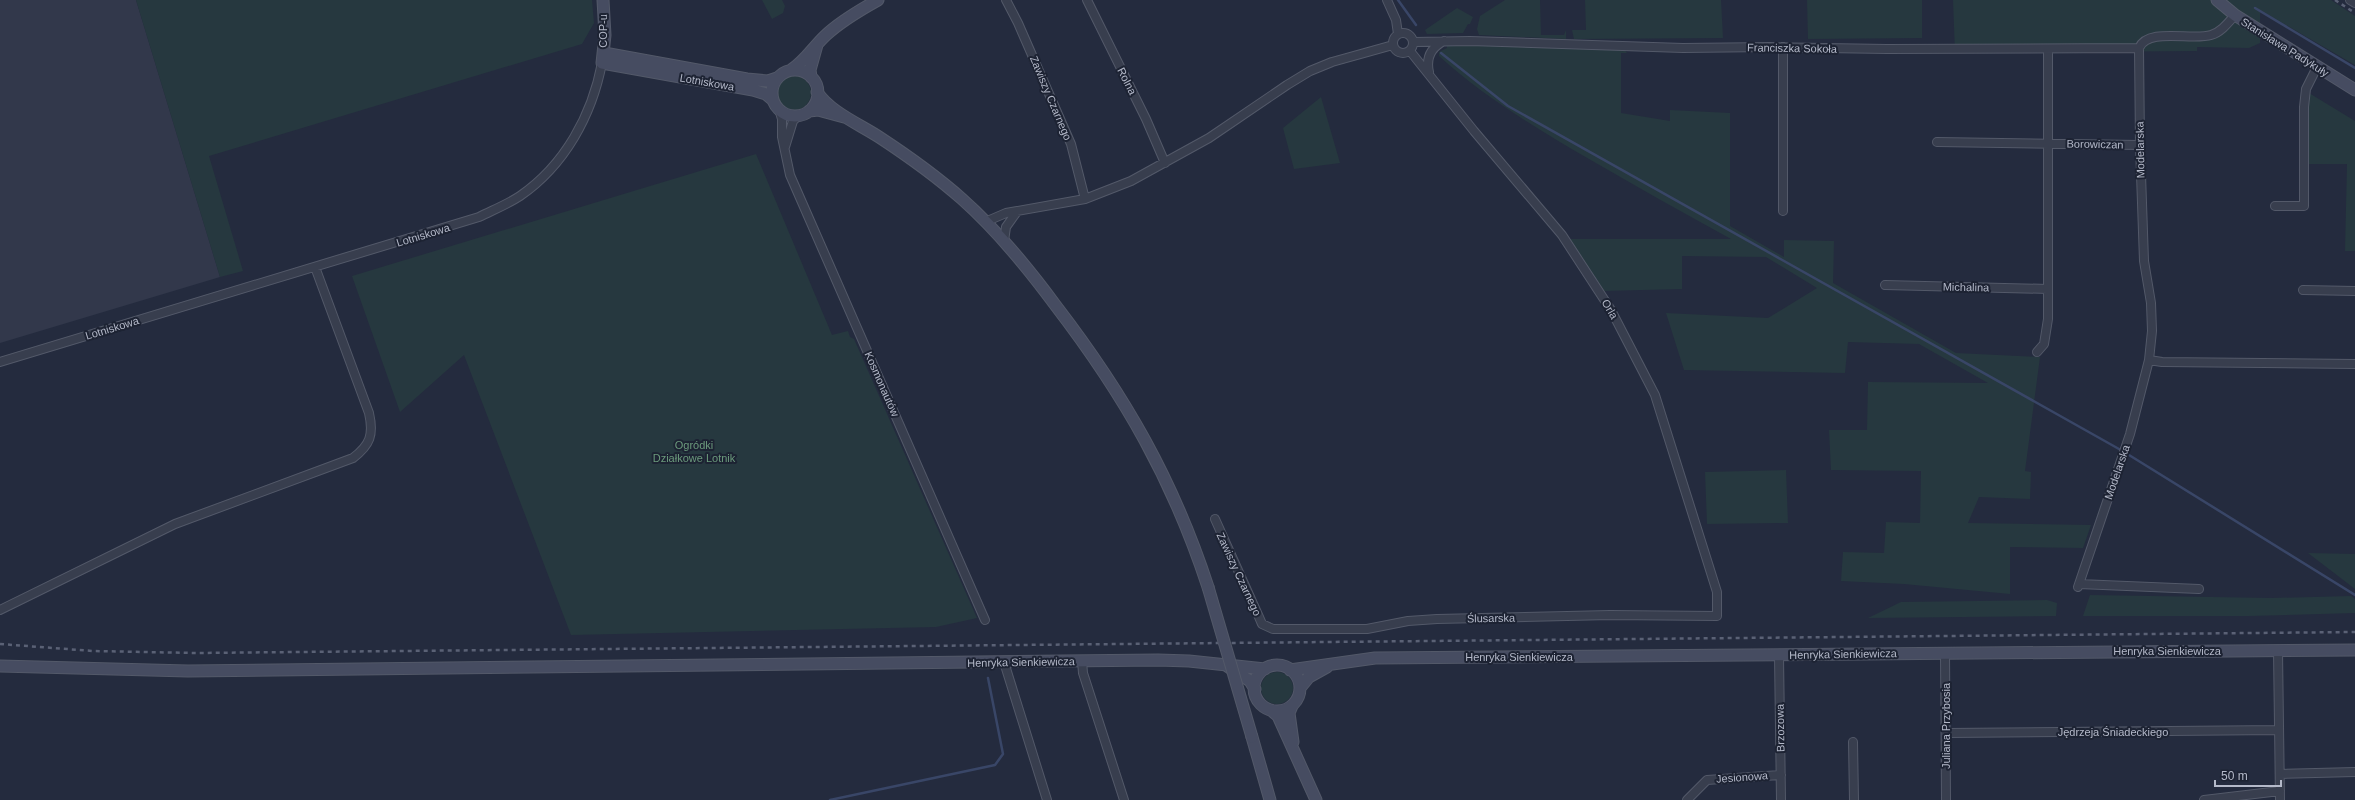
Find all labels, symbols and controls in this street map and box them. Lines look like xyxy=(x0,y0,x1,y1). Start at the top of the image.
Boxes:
street label: COP-u xyxy=(597,14,609,48)
street label: Stanisława Padykuły xyxy=(2239,15,2331,79)
street label: Franciszka Sokoła xyxy=(1747,41,1838,55)
street label: Zawiszy Czarnego xyxy=(1028,54,1074,142)
street label: Rolna xyxy=(1115,65,1139,97)
street label: Lotniskowa xyxy=(679,71,736,93)
street label: Modelarska xyxy=(2133,121,2146,179)
street label: Borowiczan xyxy=(2066,138,2124,150)
street label: Lotniskowa xyxy=(395,221,452,249)
street label: Michalina xyxy=(1943,281,1990,293)
street label: Orla xyxy=(1600,297,1621,322)
street label: Lotniskowa xyxy=(84,314,141,342)
street label: Kosmonautów xyxy=(862,350,902,418)
park label: Ogródki Działkowe Lotnik xyxy=(653,439,736,464)
street label: Modelarska xyxy=(2102,442,2132,501)
street label: Zawiszy Czarnego xyxy=(1214,530,1264,618)
street label: Ślusarska xyxy=(1467,612,1516,624)
street label: Henryka Sienkiewicza xyxy=(2113,645,2222,657)
street label: Henryka Sienkiewicza xyxy=(1789,647,1898,661)
street label: Henryka Sienkiewicza xyxy=(1465,651,1574,663)
street label: Henryka Sienkiewicza xyxy=(967,655,1076,669)
street label: Juliana Przybosia xyxy=(1940,682,1952,769)
street label: Brzozowa xyxy=(1774,703,1786,752)
street label: Jędrzeja Śniadeckiego xyxy=(2058,726,2168,738)
scale bar xyxy=(2215,762,2281,788)
street label: Jesionowa xyxy=(1716,769,1769,785)
text: 50 m xyxy=(2221,769,2248,783)

